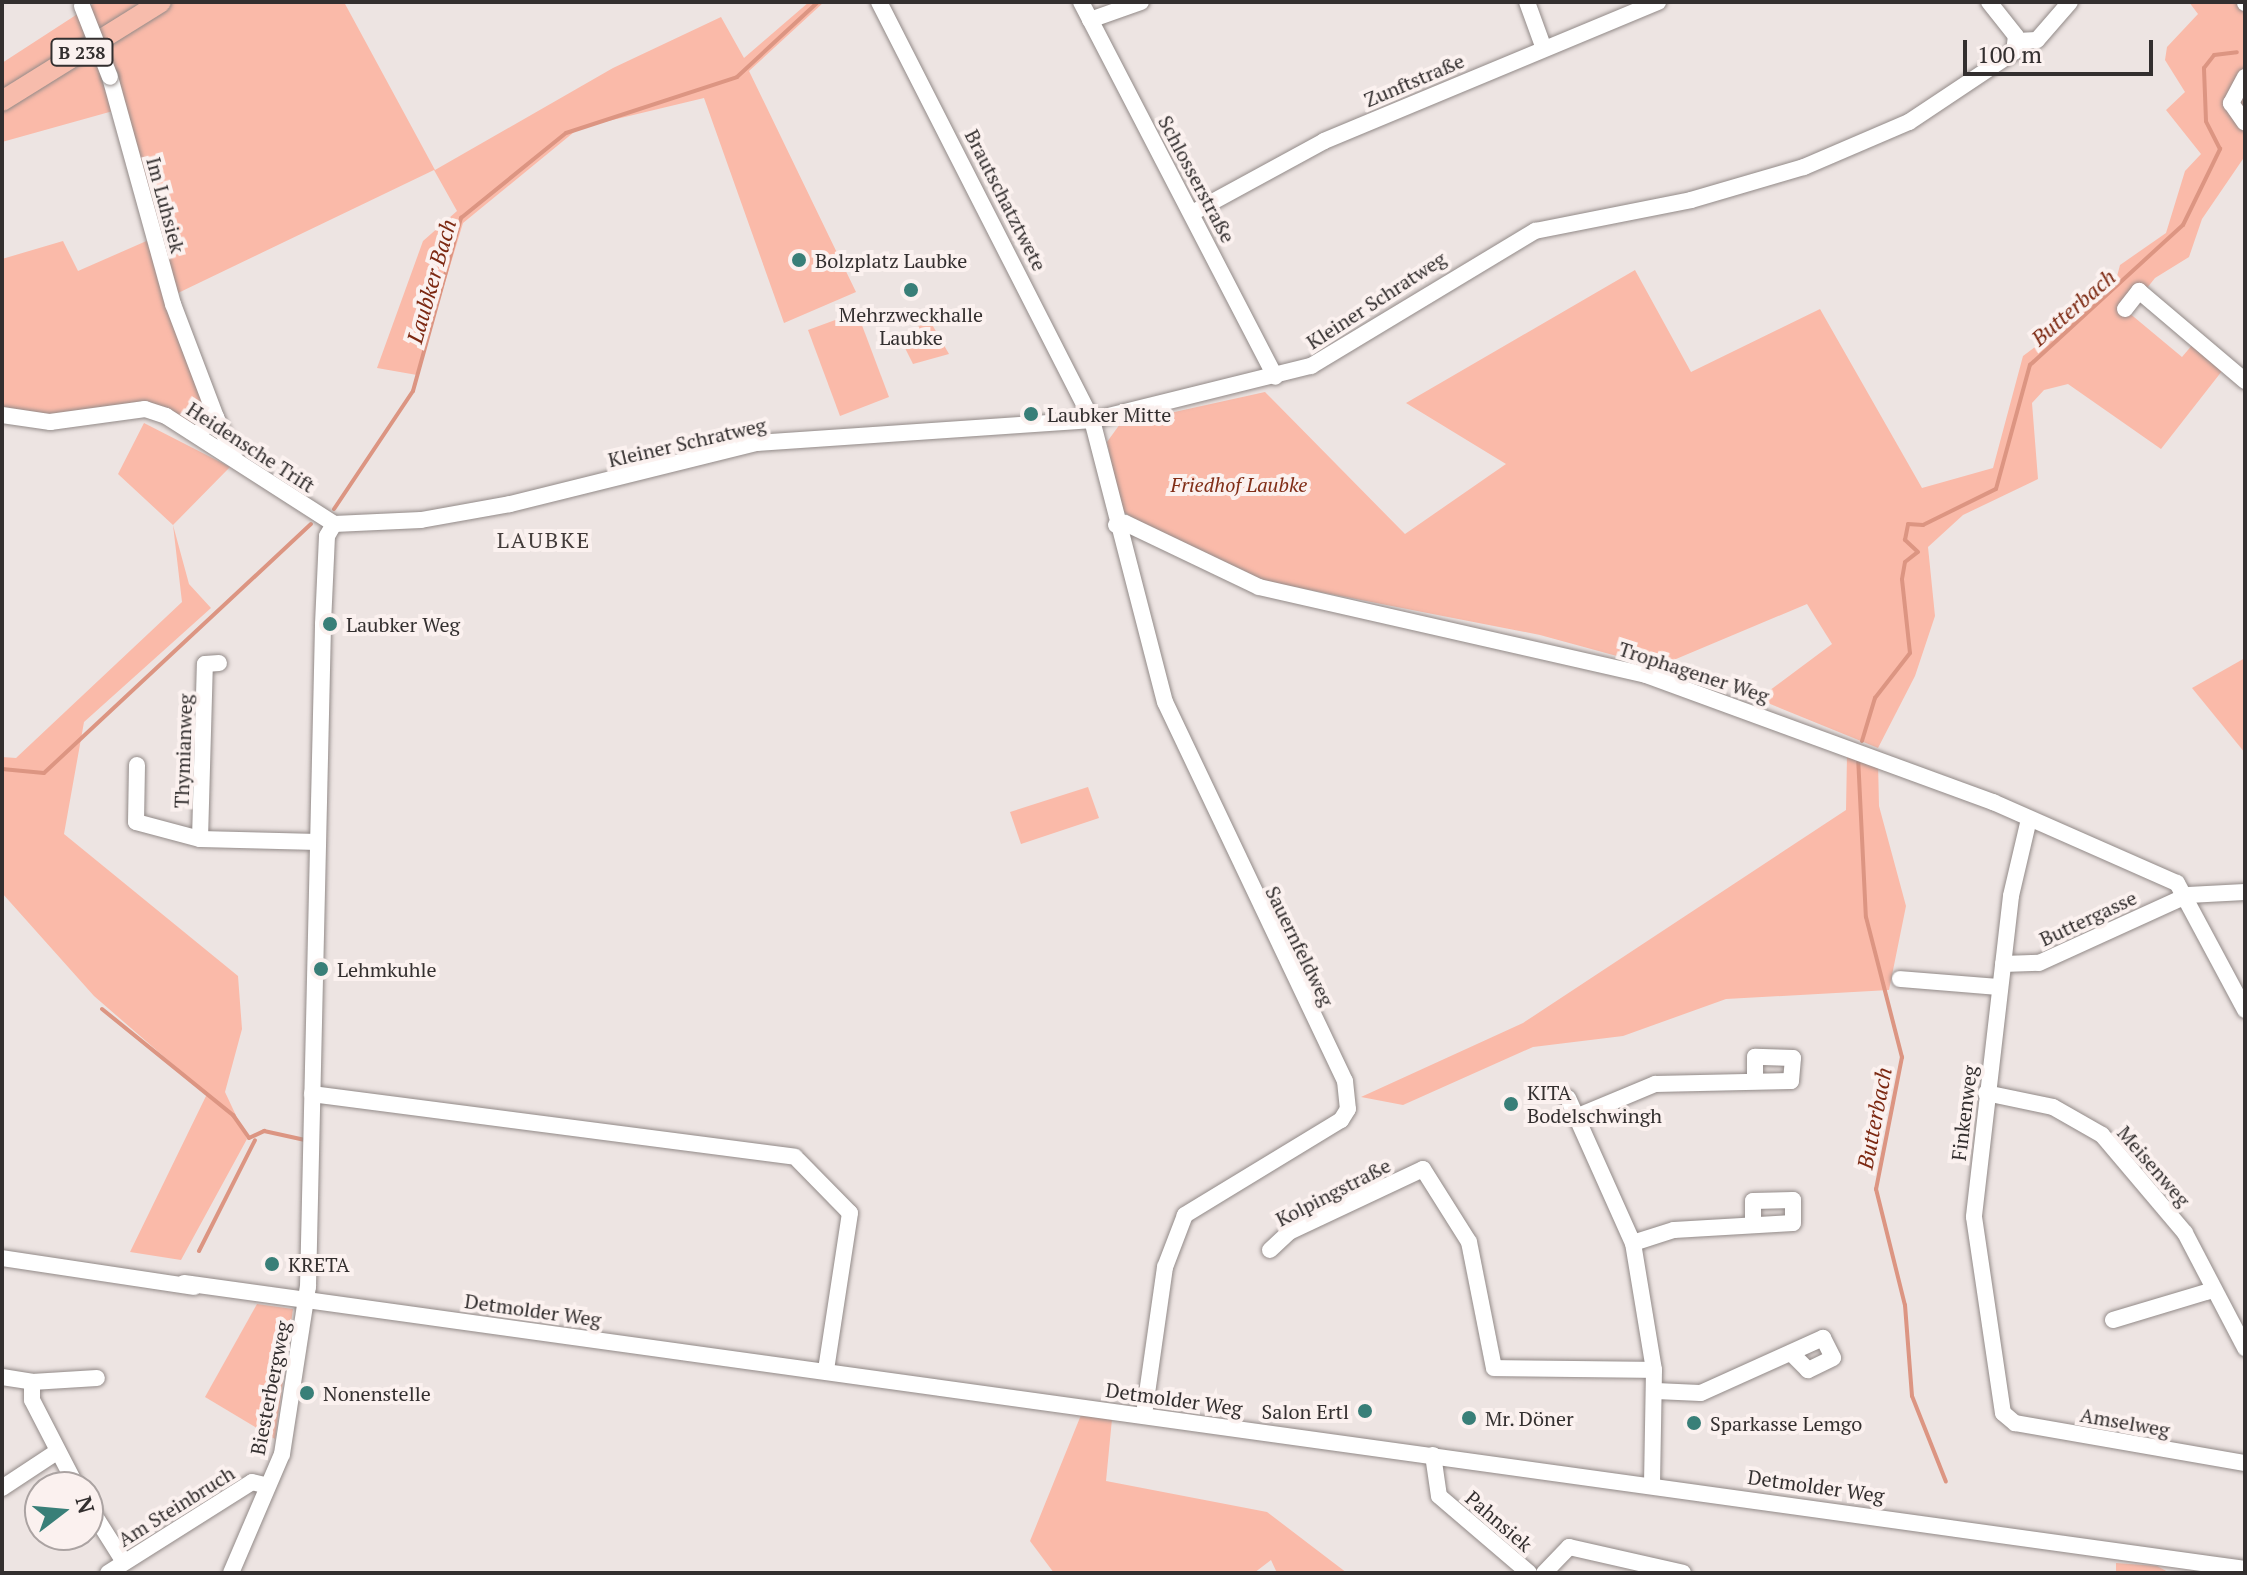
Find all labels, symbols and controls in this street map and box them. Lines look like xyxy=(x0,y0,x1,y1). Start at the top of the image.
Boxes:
scale bar xyxy=(1967,24,2157,74)
road number: B 238 xyxy=(50,38,114,66)
text: 100 m xyxy=(1977,38,2042,70)
street label: Zunftstraße xyxy=(1360,48,1468,112)
street label: Schlosserstraße xyxy=(1153,111,1241,247)
street label: Brautschatztwete xyxy=(960,125,1052,275)
street label: Im Luhsiek xyxy=(142,154,190,256)
water label: Laubker Bach xyxy=(401,216,461,346)
street label: Kleiner Schratweg xyxy=(1302,246,1450,354)
place label: Bolzplatz Laubke xyxy=(815,248,967,272)
marker: Bolzplatz Laubke xyxy=(790,251,808,269)
water label: Butterbach xyxy=(2025,263,2121,351)
marker: Mehrzweckhalle Laubke xyxy=(902,281,920,299)
place label: Mehrzweckhalle Laubke xyxy=(839,302,983,349)
street label: Heidensche Trift xyxy=(182,397,320,497)
place label: Laubker Mitte xyxy=(1047,402,1171,426)
marker: Laubker Mitte xyxy=(1022,405,1040,423)
street label: Kleiner Schratweg xyxy=(606,412,768,472)
park label: Friedhof Laubke xyxy=(1171,472,1307,496)
district label: LAUBKE xyxy=(497,527,591,553)
place label: Laubker Weg xyxy=(346,612,460,636)
marker: Laubker Weg xyxy=(321,615,339,633)
street label: Trophagener Weg xyxy=(1616,636,1772,708)
street label: Thymianweg xyxy=(169,693,197,809)
street label: Sauernfeldweg xyxy=(1261,882,1339,1010)
street label: Buttergasse xyxy=(2036,885,2140,951)
place label: Lehmkuhle xyxy=(337,957,437,981)
marker: Lehmkuhle xyxy=(312,960,330,978)
street label: Finkenweg xyxy=(1946,1064,1982,1162)
water label: Butterbach xyxy=(1851,1065,1897,1171)
place label: KITA Bodelschwingh xyxy=(1527,1080,1662,1127)
marker: KITA Bodelschwingh xyxy=(1502,1095,1520,1113)
street label: Meisenweg xyxy=(2112,1121,2196,1211)
street label: Kolpingstraße xyxy=(1272,1153,1394,1231)
place label: KRETA xyxy=(288,1252,350,1276)
marker: KRETA xyxy=(263,1255,281,1273)
street label: Detmolder Weg xyxy=(463,1289,603,1331)
street label: Biesterbergweg xyxy=(245,1319,295,1457)
street label: Detmolder Weg xyxy=(1104,1378,1244,1420)
place label: Nonenstelle xyxy=(323,1381,431,1405)
marker: Nonenstelle xyxy=(298,1384,316,1402)
place label: Salon Ertl xyxy=(1262,1399,1349,1423)
marker: Salon Ertl xyxy=(1356,1402,1374,1420)
street label: Amselweg xyxy=(2078,1402,2172,1442)
place label: Mr. Döner xyxy=(1485,1406,1574,1430)
marker: Mr. Döner xyxy=(1460,1409,1478,1427)
place label: Sparkasse Lemgo xyxy=(1710,1411,1862,1435)
marker: Sparkasse Lemgo xyxy=(1685,1414,1703,1432)
street label: Am Steinbruch xyxy=(113,1461,239,1551)
street label: Detmolder Weg xyxy=(1746,1465,1886,1507)
north arrow xyxy=(24,1471,104,1551)
street label: Pahnsiek xyxy=(1461,1485,1537,1557)
text: N xyxy=(69,1493,102,1517)

